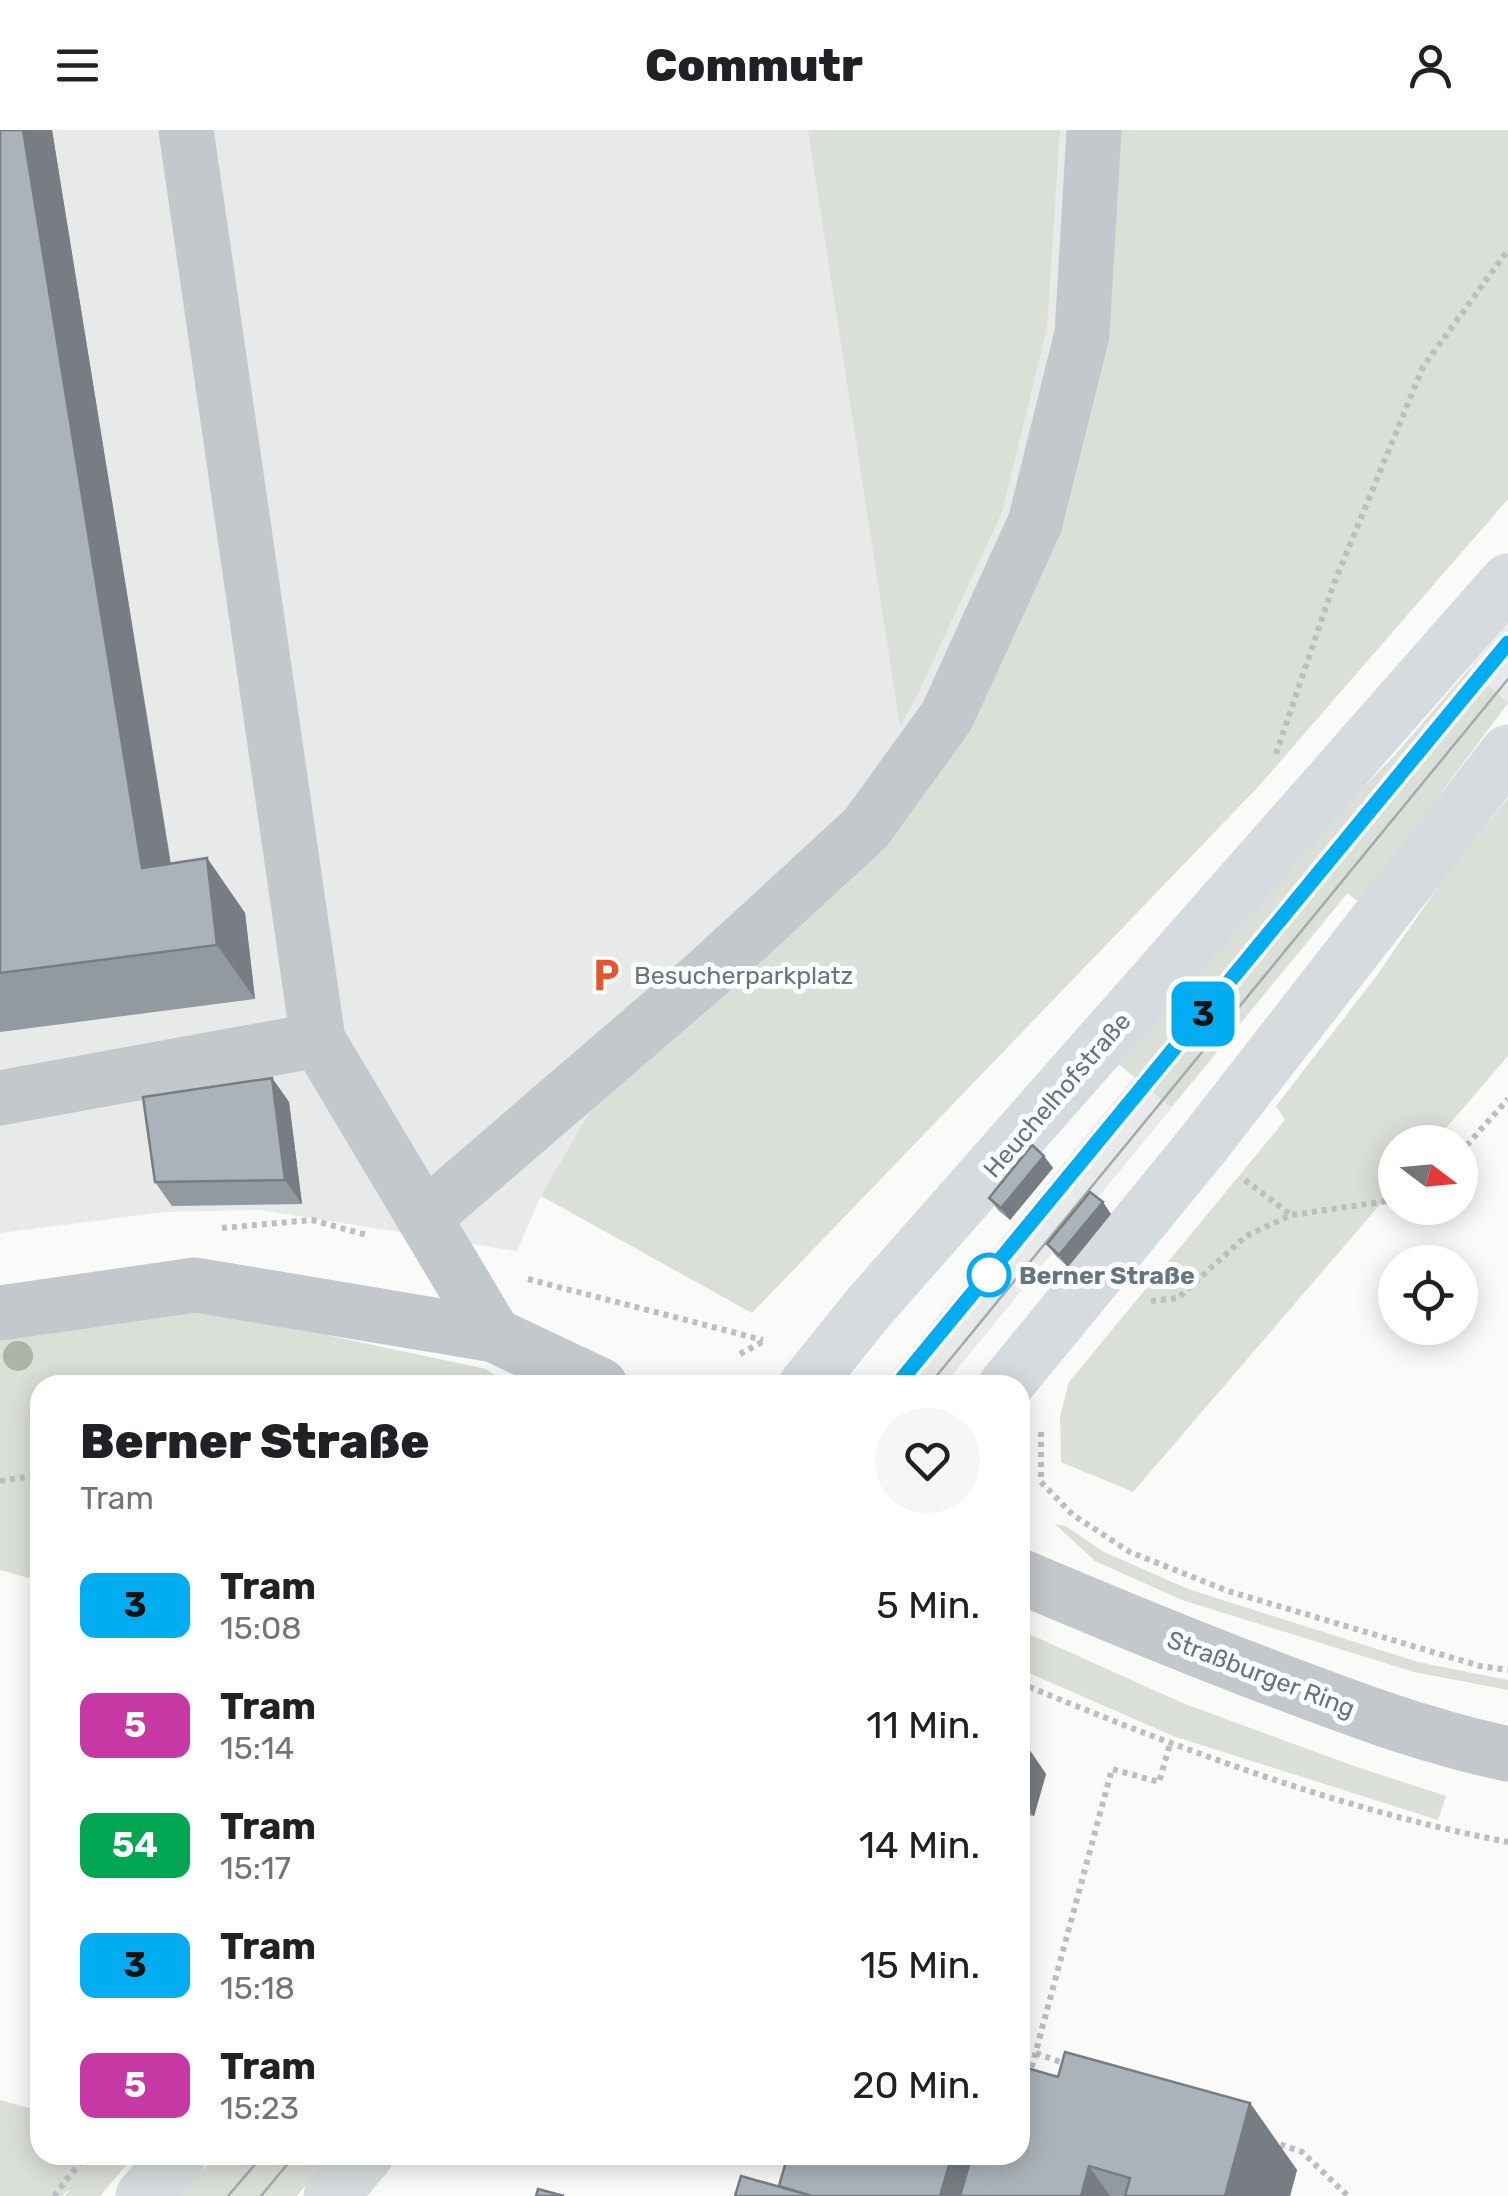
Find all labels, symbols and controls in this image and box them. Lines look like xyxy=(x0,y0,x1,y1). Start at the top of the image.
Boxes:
icon: menu xyxy=(50,38,105,93)
icon: person xyxy=(1403,38,1458,93)
text: Commutr xyxy=(645,39,863,92)
parking icon: Besucherparkplatz xyxy=(587,956,625,994)
place label: Besucherparkplatz xyxy=(634,961,853,990)
line badge: 3 xyxy=(1170,982,1236,1046)
text: 3 xyxy=(1191,993,1215,1035)
street label: Heuchelhofstraße xyxy=(977,1006,1137,1184)
north arrow xyxy=(1378,1125,1478,1225)
map controls xyxy=(1378,1125,1478,1345)
button: locate xyxy=(1378,1245,1478,1345)
marker: Berner Straße xyxy=(968,1254,1010,1296)
place label: Berner Straße xyxy=(1019,1261,1195,1290)
button: heart xyxy=(875,1408,980,1513)
text: Berner Straße xyxy=(80,1413,430,1470)
text: Tram xyxy=(80,1479,154,1517)
text: Tram xyxy=(220,1563,316,1609)
text: 5 Min. xyxy=(876,1582,980,1628)
text: 3 xyxy=(123,1584,147,1626)
text: 15:08 xyxy=(220,1609,302,1647)
street label: Straßburger Ring xyxy=(1163,1625,1359,1723)
text: Tram xyxy=(220,1683,316,1729)
text: 11 Min. xyxy=(866,1702,980,1748)
text: 5 xyxy=(124,1704,146,1746)
text: 15:14 xyxy=(220,1729,294,1767)
text: Tram xyxy=(220,1803,316,1849)
text: 14 Min. xyxy=(859,1822,980,1868)
text: 54 xyxy=(112,1824,158,1866)
text: 15:17 xyxy=(220,1849,291,1887)
text: Tram xyxy=(220,1923,316,1969)
text: 15 Min. xyxy=(860,1942,980,1988)
text: 3 xyxy=(123,1944,147,1986)
text: 15:18 xyxy=(220,1969,295,2007)
text: Tram xyxy=(220,2043,316,2089)
text: 20 Min. xyxy=(852,2062,980,2108)
text: 5 xyxy=(124,2064,146,2106)
text: 15:23 xyxy=(220,2089,299,2127)

